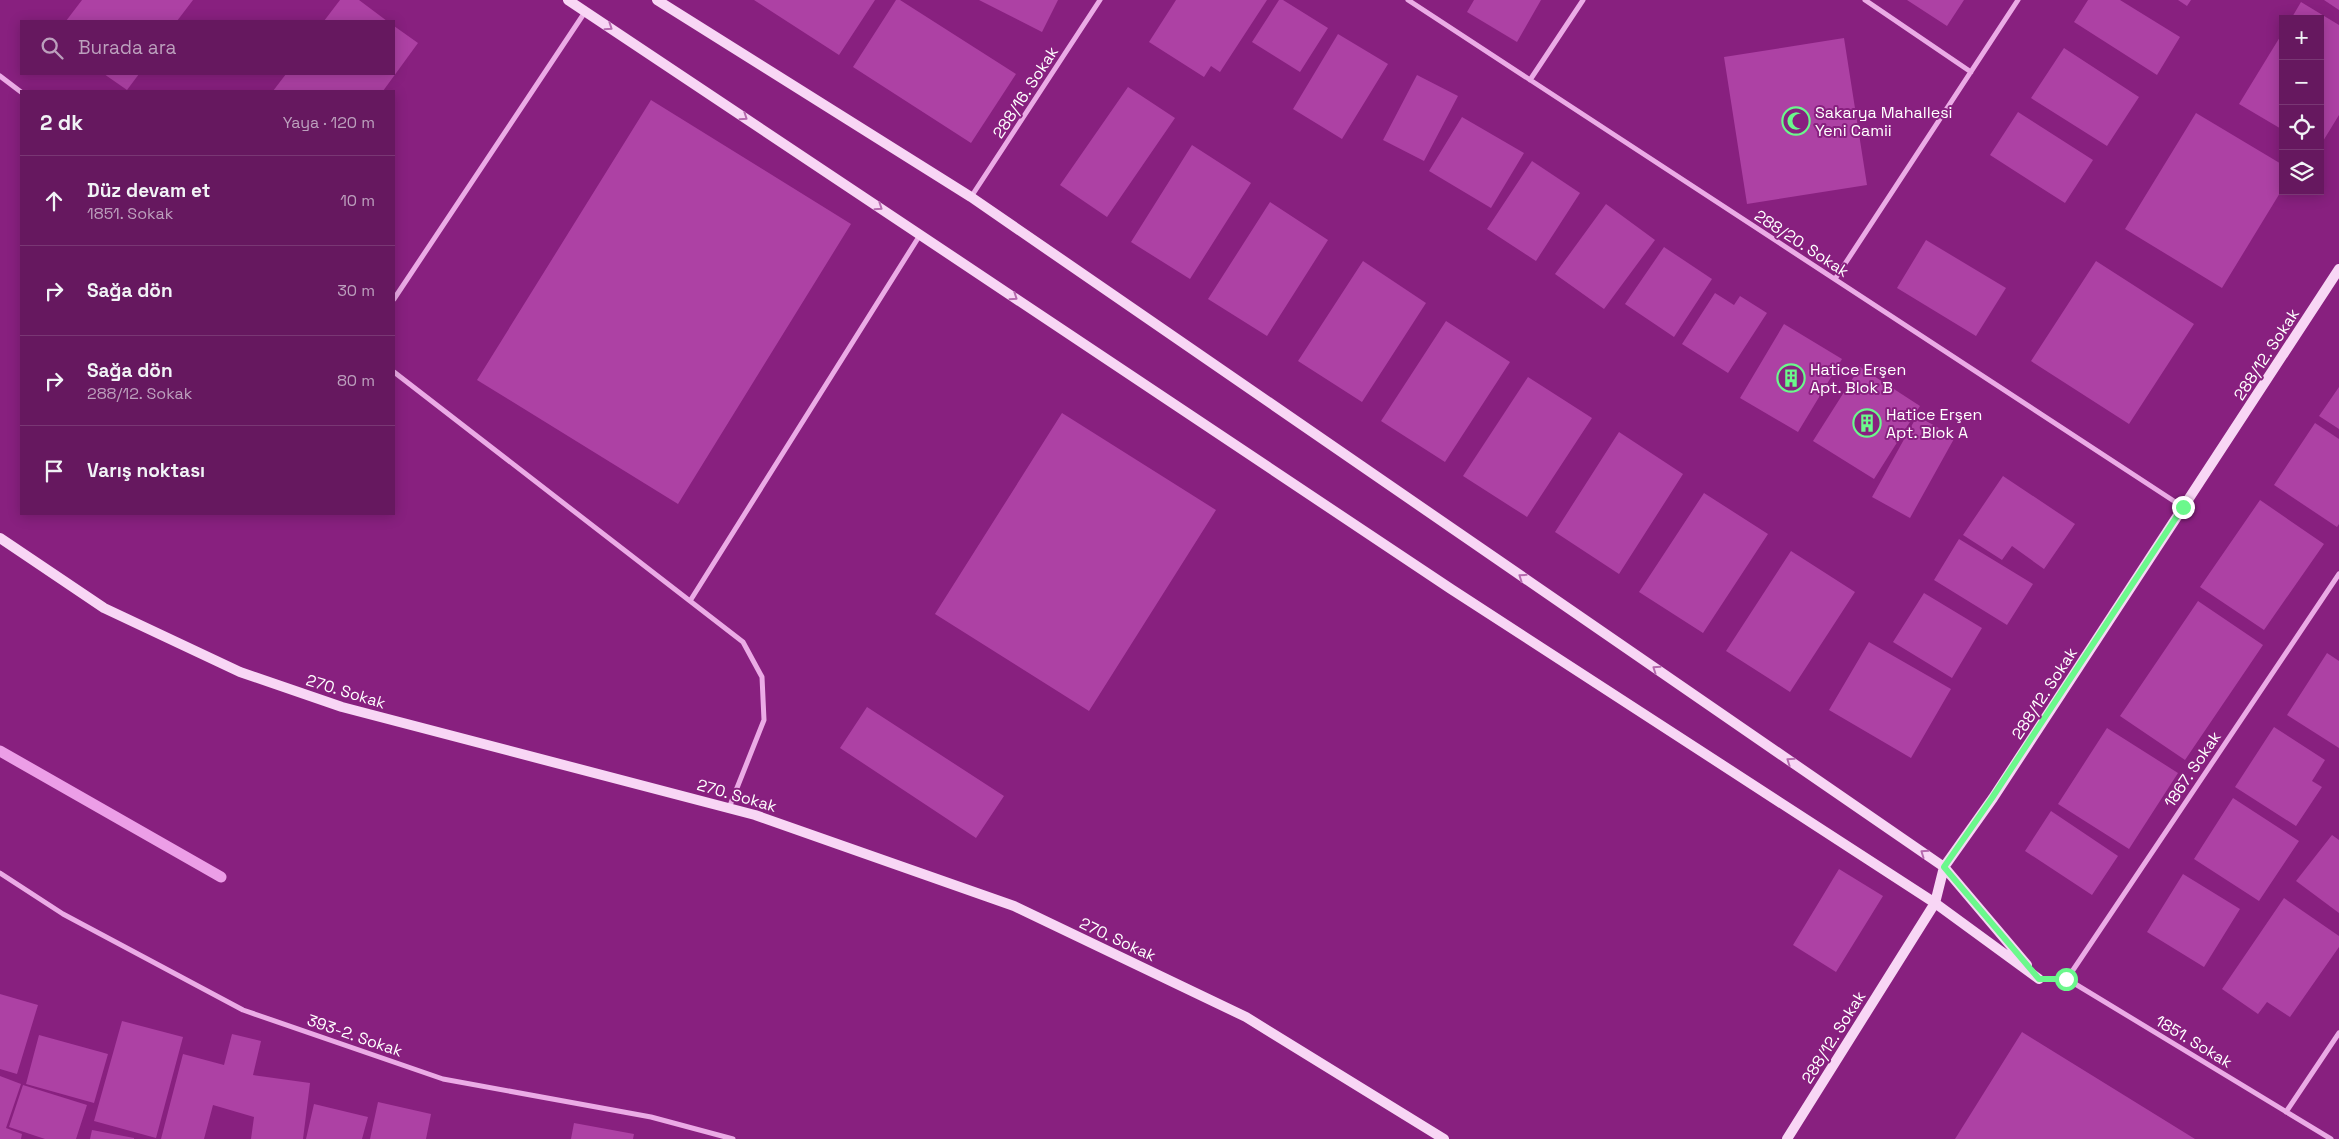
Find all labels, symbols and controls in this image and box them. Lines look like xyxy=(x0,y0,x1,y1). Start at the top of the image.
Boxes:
map controls xyxy=(2279,15,2324,195)
button: + xyxy=(2279,15,2324,60)
search box xyxy=(20,20,395,75)
one-way arrow xyxy=(603,21,612,30)
icon: search xyxy=(38,34,66,62)
text: Burada ara xyxy=(78,35,176,60)
street label: 288/16. Sokak xyxy=(988,42,1063,142)
button: − xyxy=(2279,60,2324,105)
place label: Sakarya Mahallesi Yeni Camii xyxy=(1815,102,1952,141)
button: locate xyxy=(2279,105,2324,150)
mosque icon: Sakarya Mahallesi Yeni Camii xyxy=(1781,106,1811,136)
text: 2 dk xyxy=(40,109,83,136)
one-way arrow xyxy=(738,111,748,120)
text: Yaya · 120 m xyxy=(283,112,375,133)
button: layers xyxy=(2279,150,2324,195)
text: Düz devam et xyxy=(87,178,210,203)
icon: ahead xyxy=(40,187,68,215)
text: 10 m xyxy=(340,190,375,211)
one-way arrow xyxy=(873,201,883,210)
text: 1851. Sokak xyxy=(87,203,173,224)
street label: 288/20. Sokak xyxy=(1750,205,1853,282)
icon: right xyxy=(40,277,68,305)
text: Sağa dön xyxy=(87,278,173,303)
text: 30 m xyxy=(337,280,375,301)
one-way arrow xyxy=(1009,291,1018,300)
street label: 288/12. Sokak xyxy=(2229,304,2304,404)
text: Sağa dön xyxy=(87,358,173,383)
place label: Hatice Erşen Apt. Blok B xyxy=(1810,359,1906,398)
building icon: Hatice Erşen Apt. Blok B xyxy=(1776,363,1806,393)
icon: right xyxy=(40,367,68,395)
text: 80 m xyxy=(337,370,375,391)
text: 288/12. Sokak xyxy=(87,383,192,404)
place label: Hatice Erşen Apt. Blok A xyxy=(1886,404,1982,443)
building icon: Hatice Erşen Apt. Blok A xyxy=(1852,408,1882,438)
icon: arrive xyxy=(40,457,68,485)
text: Varış noktası xyxy=(87,458,205,483)
route end xyxy=(2172,496,2195,519)
one-way arrow xyxy=(1519,574,1528,583)
street label: 288/12. Sokak xyxy=(2007,643,2082,743)
one-way arrow xyxy=(1652,666,1662,675)
street label: 270. Sokak xyxy=(304,669,388,714)
street label: 1867. Sokak xyxy=(2159,727,2226,812)
one-way arrow xyxy=(1786,758,1796,767)
street label: 270. Sokak xyxy=(695,774,780,817)
one-way arrow xyxy=(1920,850,1930,859)
street label: 270. Sokak xyxy=(1076,913,1160,966)
route start xyxy=(2055,968,2078,991)
street label: 288/12. Sokak xyxy=(1797,987,1870,1088)
street label: 393-2. Sokak xyxy=(304,1009,406,1062)
street label: 1851. Sokak xyxy=(2151,1010,2236,1073)

